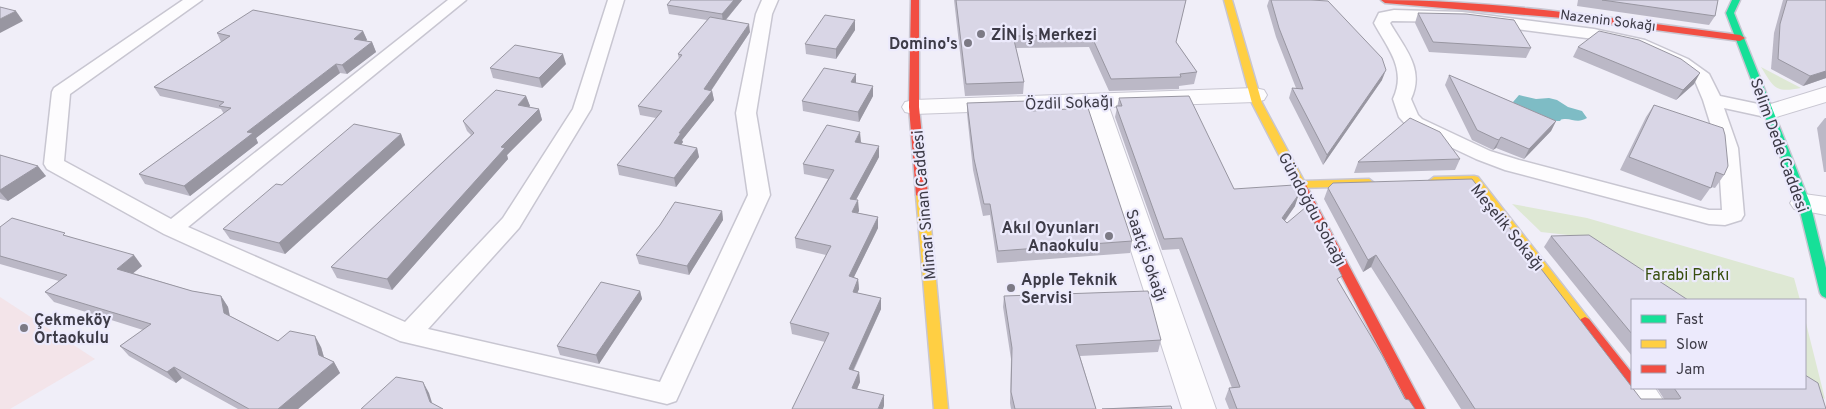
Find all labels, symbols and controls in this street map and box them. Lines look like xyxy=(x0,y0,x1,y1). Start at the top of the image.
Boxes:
street label: Nazenin Sokağı xyxy=(1559,7,1657,36)
place label: ZİN İş Merkezi xyxy=(991,24,1097,46)
marker: ZİN İş Merkezi xyxy=(975,28,987,40)
place label: Domino's xyxy=(889,35,958,55)
marker: Domino's xyxy=(962,37,974,49)
street label: Selim Dede Caddesi xyxy=(1745,76,1812,216)
street label: Özdil Sokağı xyxy=(1024,90,1114,116)
street label: Mimar Sinan Caddesi xyxy=(908,129,942,281)
street label: Gündoğdu Sokağı xyxy=(1273,149,1350,270)
street label: Meşelik Sokağı xyxy=(1465,181,1548,276)
street label: Saatçi Sokağı xyxy=(1120,207,1170,304)
place label: Akıl Oyunları Anaokulu xyxy=(1001,219,1099,257)
marker: Akıl Oyunları Anaokulu xyxy=(1103,230,1115,242)
park label: Farabi Parkı xyxy=(1645,266,1729,286)
place label: Apple Teknik Servisi xyxy=(1021,271,1118,309)
marker: Apple Teknik Servisi xyxy=(1005,282,1017,294)
legend xyxy=(1631,299,1806,389)
place label: Çekmeköy Ortaokulu xyxy=(34,311,111,349)
text: Fast xyxy=(1676,311,1704,330)
marker: Çekmeköy Ortaokulu xyxy=(18,322,30,334)
text: Slow xyxy=(1676,336,1708,355)
text: Jam xyxy=(1676,361,1705,380)

